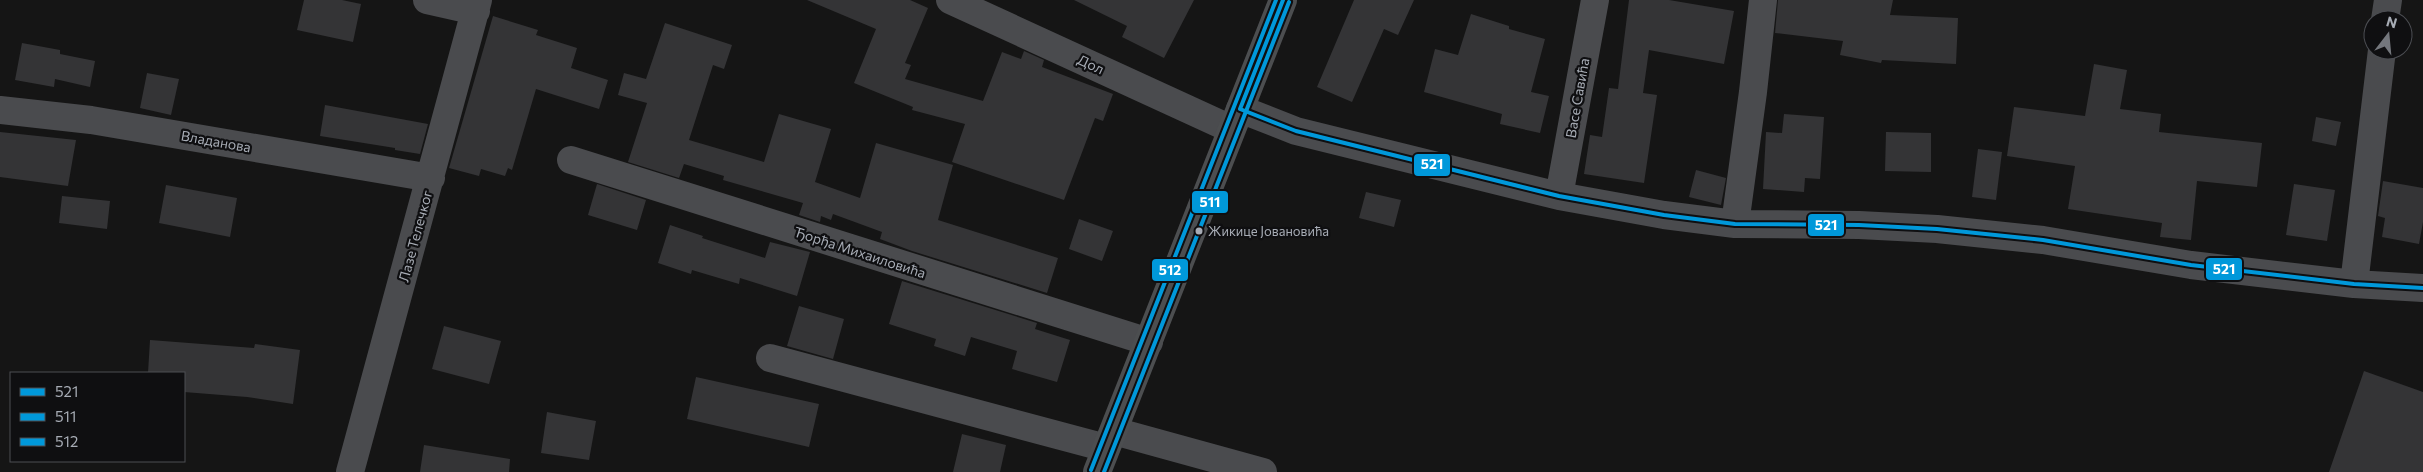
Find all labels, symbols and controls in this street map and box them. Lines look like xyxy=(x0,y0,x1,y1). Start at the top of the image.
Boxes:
north arrow xyxy=(2363,10,2413,60)
text: N xyxy=(2384,12,2399,32)
street label: Дол xyxy=(1075,51,1107,77)
street label: Васе Савића xyxy=(1562,57,1592,139)
street label: Владанова xyxy=(180,126,252,156)
line badge: 521 xyxy=(1413,153,1451,177)
text: 521 xyxy=(1421,155,1443,172)
street label: Лазе Телечког xyxy=(395,188,435,284)
line badge: 511 xyxy=(1191,190,1229,214)
text: 511 xyxy=(1200,193,1220,210)
line badge: 521 xyxy=(1807,213,1845,237)
text: 521 xyxy=(1815,216,1837,233)
street label: Ђорђа Михаиловића xyxy=(792,223,928,281)
place label: Жикице Јовановића xyxy=(1208,223,1329,239)
marker: Жикице Јовановића xyxy=(1194,226,1204,236)
line badge: 521 xyxy=(2205,257,2243,281)
line badge: 512 xyxy=(1151,258,1189,282)
text: 521 xyxy=(2213,260,2235,277)
text: 512 xyxy=(1159,261,1181,278)
legend xyxy=(10,372,185,462)
text: 521 xyxy=(55,382,78,400)
text: 511 xyxy=(55,407,76,425)
text: 512 xyxy=(55,432,78,450)

